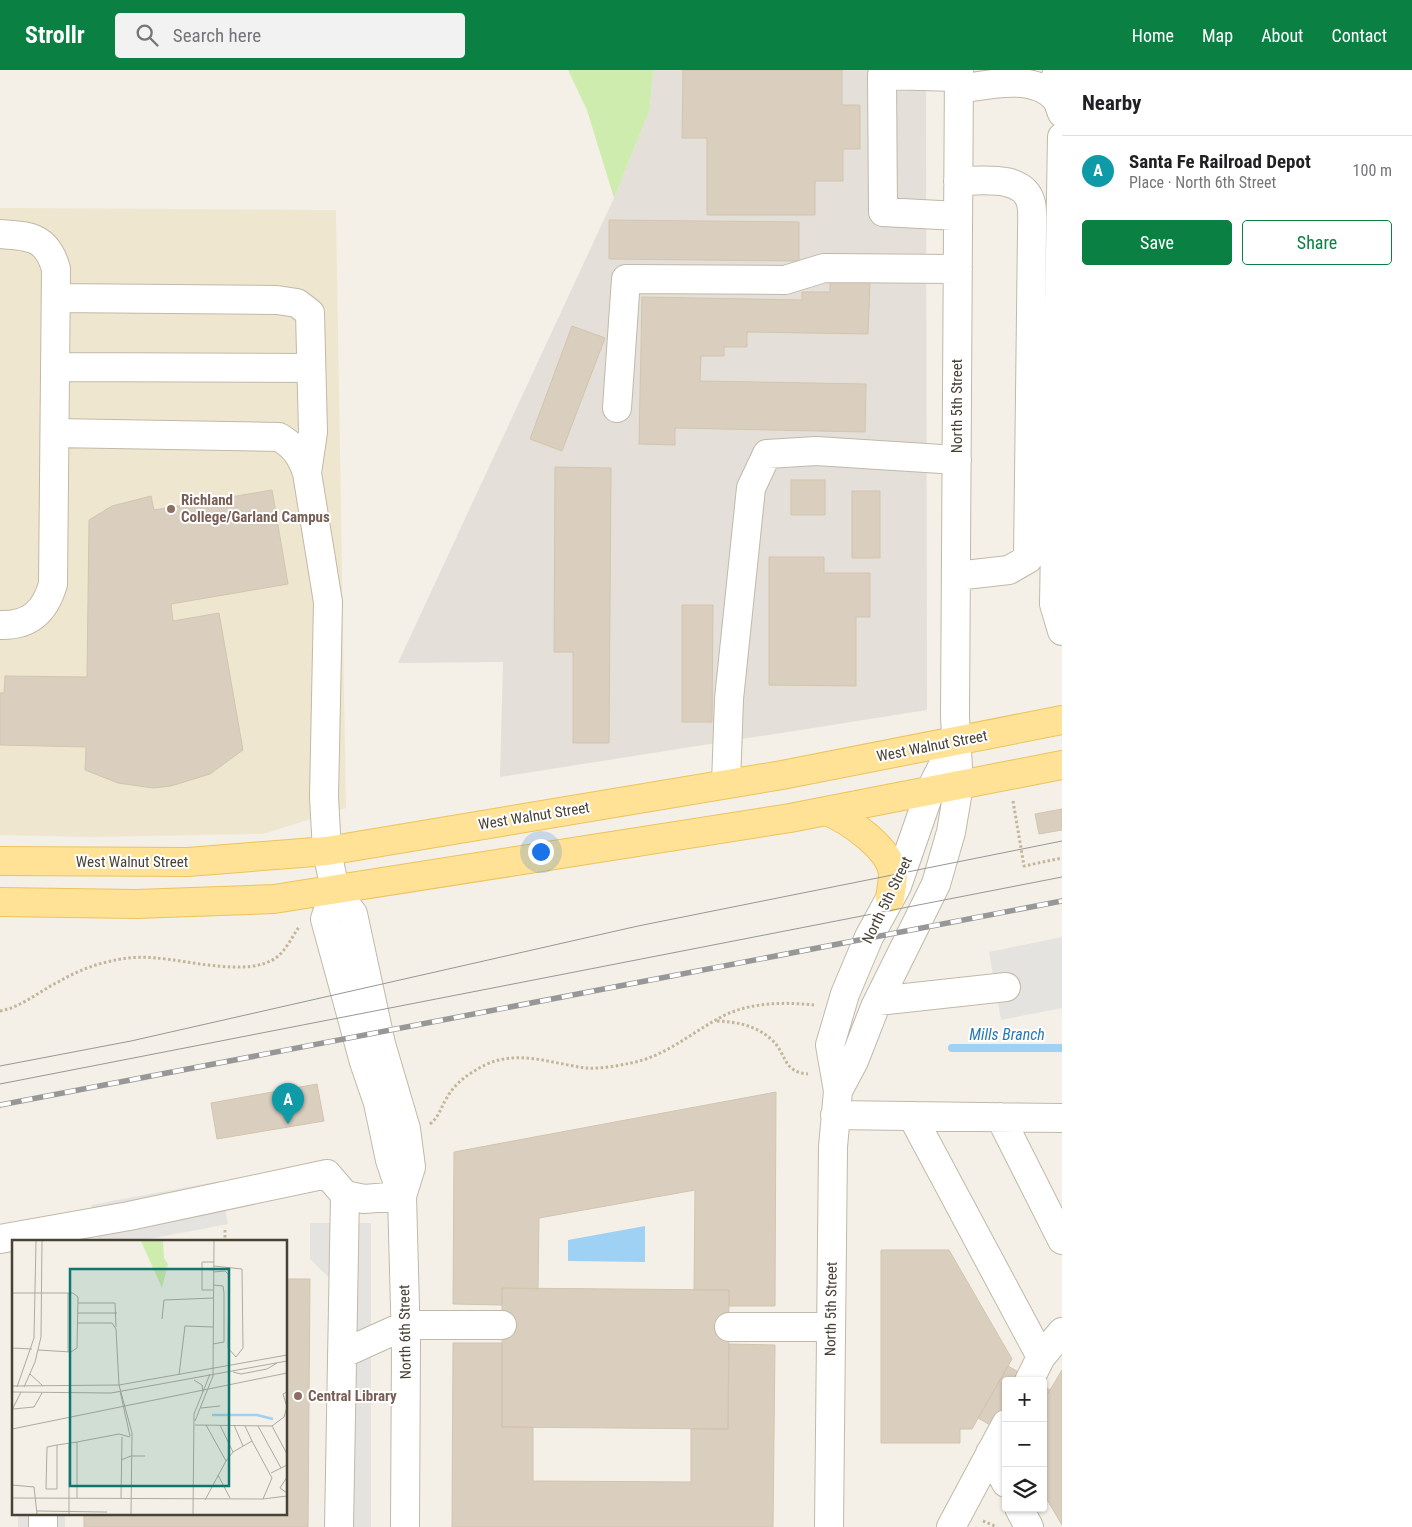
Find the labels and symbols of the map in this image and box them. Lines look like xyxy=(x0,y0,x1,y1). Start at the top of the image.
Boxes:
street label: North 5th Street xyxy=(948,359,966,453)
place label: Richland College/Garland Campus xyxy=(181,491,330,526)
marker: Richland College/Garland Campus xyxy=(165,503,177,515)
street label: West Walnut Street xyxy=(875,726,989,766)
street label: West Walnut Street xyxy=(477,798,591,834)
your location xyxy=(528,839,554,865)
street label: West Walnut Street xyxy=(76,853,188,871)
street label: North 5th Street xyxy=(858,854,916,946)
water label: Mills Branch xyxy=(969,1025,1045,1044)
pin: A xyxy=(272,1083,304,1124)
inset map xyxy=(12,1240,288,1514)
street label: North 5th Street xyxy=(821,1262,841,1356)
street label: North 6th Street xyxy=(395,1285,415,1379)
place label: Central Library xyxy=(308,1387,397,1405)
marker: Central Library xyxy=(292,1390,304,1402)

